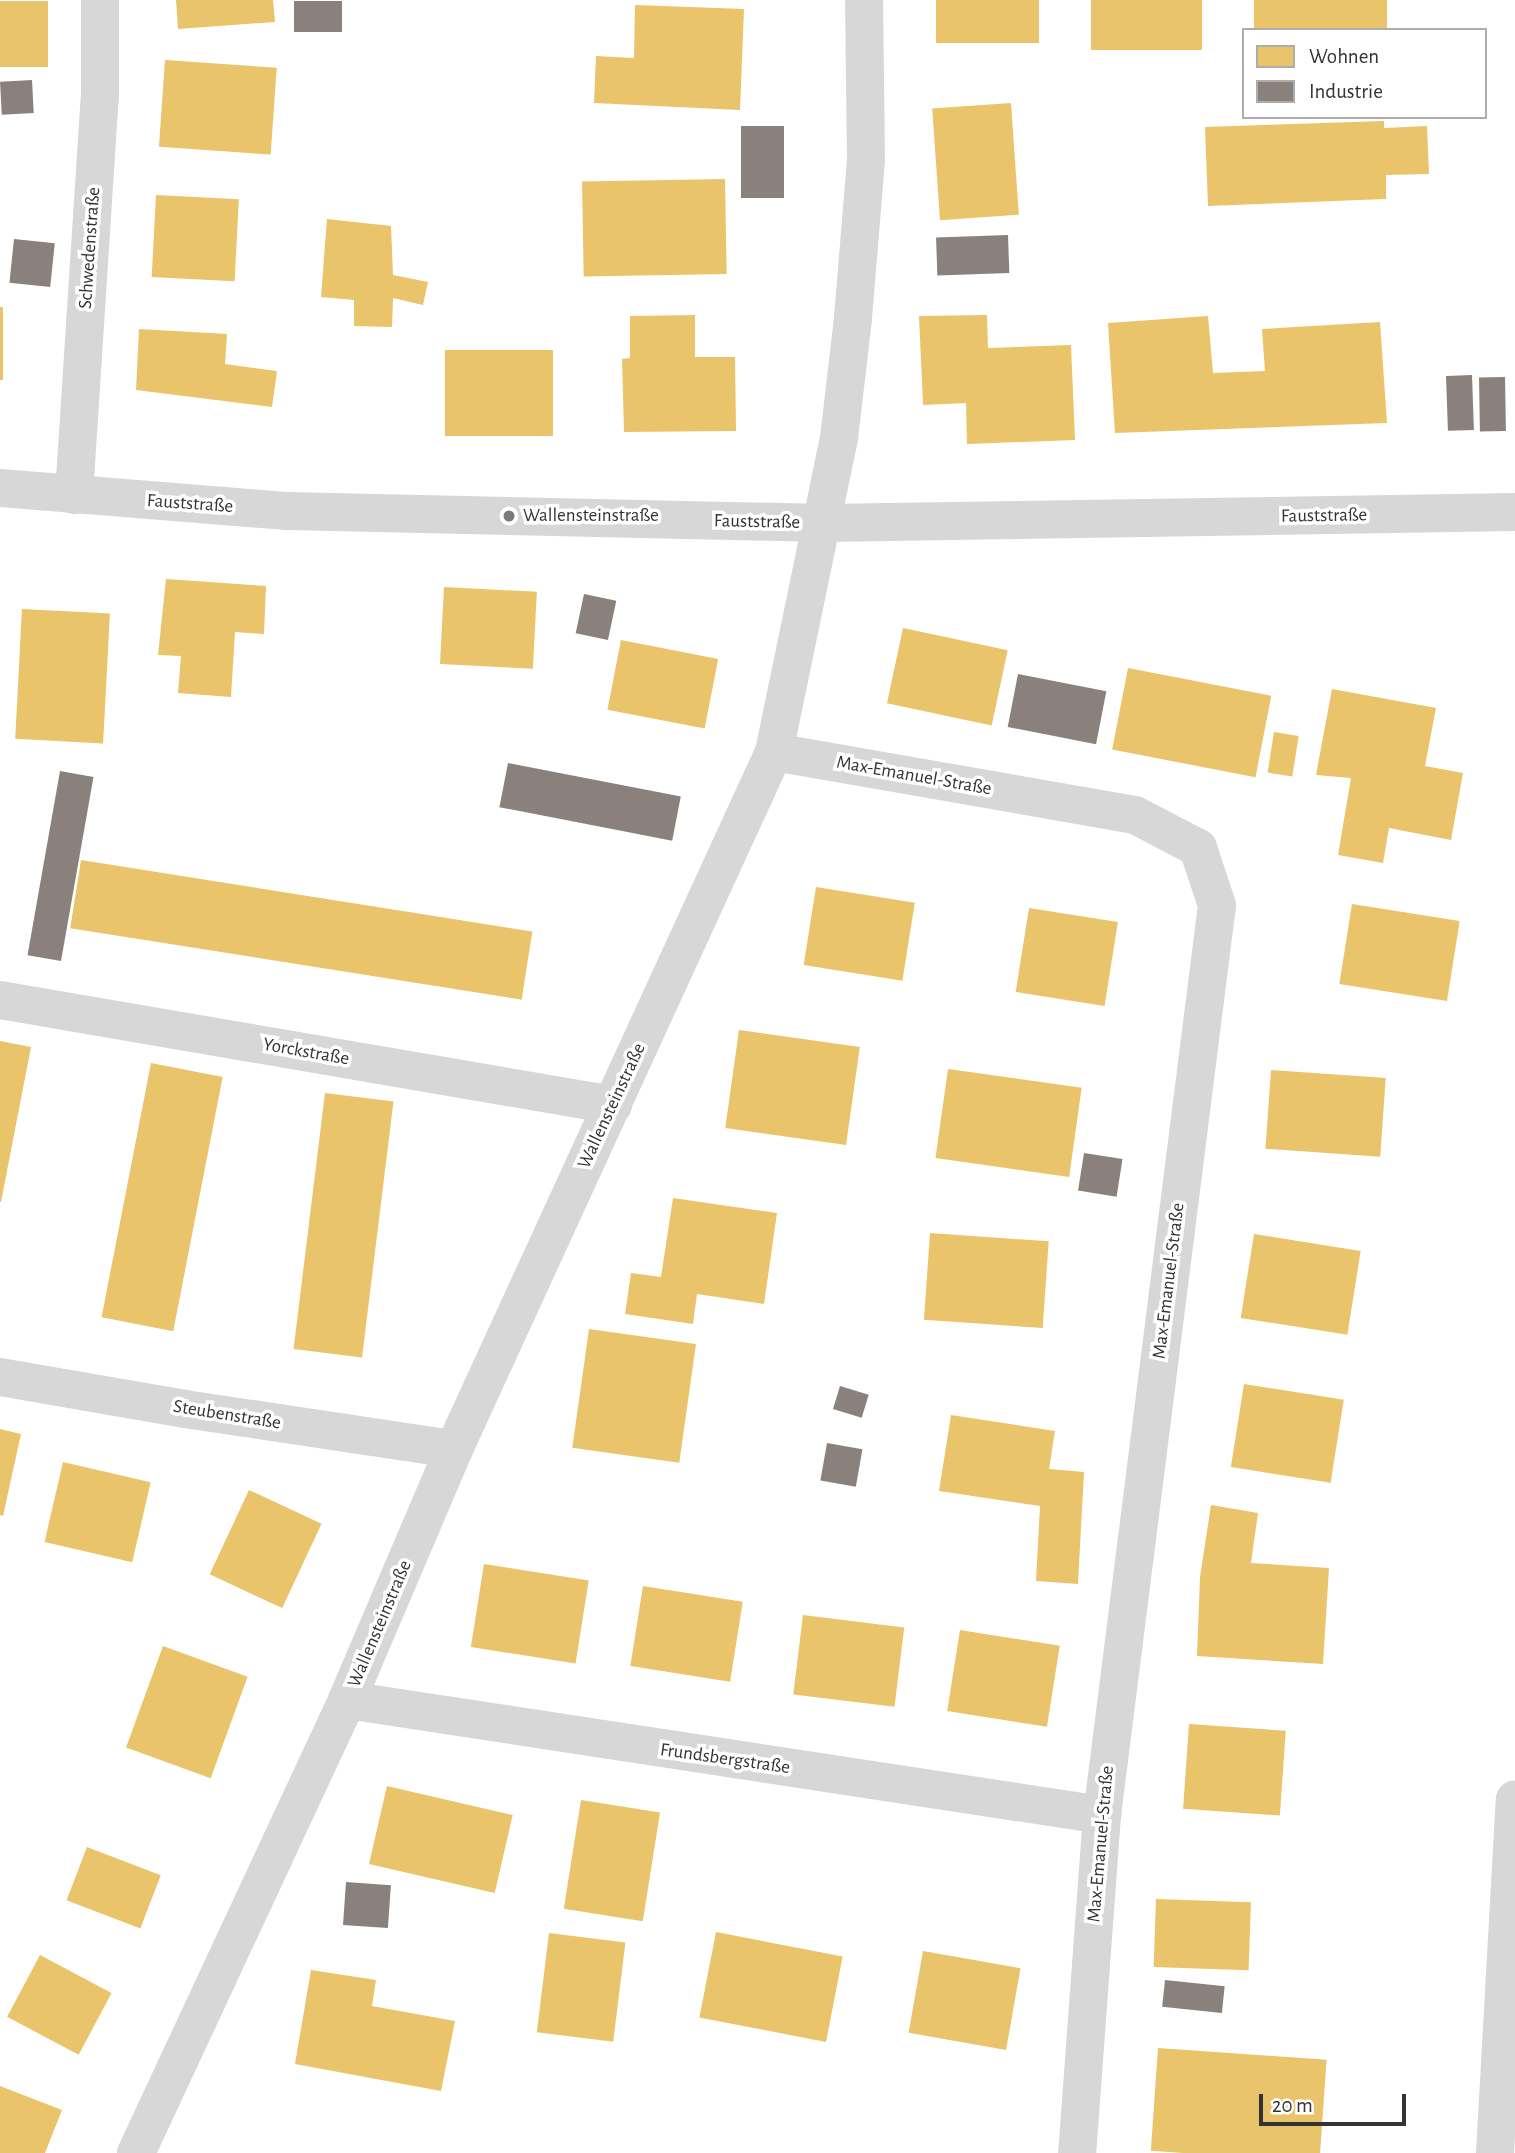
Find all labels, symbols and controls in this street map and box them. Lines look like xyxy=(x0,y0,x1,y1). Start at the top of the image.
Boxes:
legend xyxy=(1242,28,1487,119)
text: Wohnen xyxy=(1309,46,1379,67)
text: Industrie xyxy=(1309,81,1383,102)
street label: Schwedenstraße xyxy=(74,186,106,310)
street label: Fauststraße xyxy=(146,490,234,518)
street label: Fauststraße xyxy=(1281,504,1367,528)
place label: Wallensteinstraße xyxy=(523,505,659,527)
marker: Wallensteinstraße xyxy=(501,508,517,524)
street label: Fauststraße xyxy=(714,510,800,534)
street label: Max-Emanuel-Straße xyxy=(835,751,993,801)
street label: Yorckstraße xyxy=(261,1033,351,1071)
street label: Wallensteinstraße xyxy=(573,1040,651,1172)
street label: Max-Emanuel-Straße xyxy=(1148,1202,1190,1360)
street label: Steubenstraße xyxy=(172,1395,282,1435)
street label: Wallensteinstraße xyxy=(343,1557,417,1691)
street label: Frundsbergstraße xyxy=(659,1739,791,1779)
street label: Max-Emanuel-Straße xyxy=(1083,1765,1119,1923)
scale bar xyxy=(1263,2080,1410,2124)
text: 20 m xyxy=(1272,2095,1313,2116)

